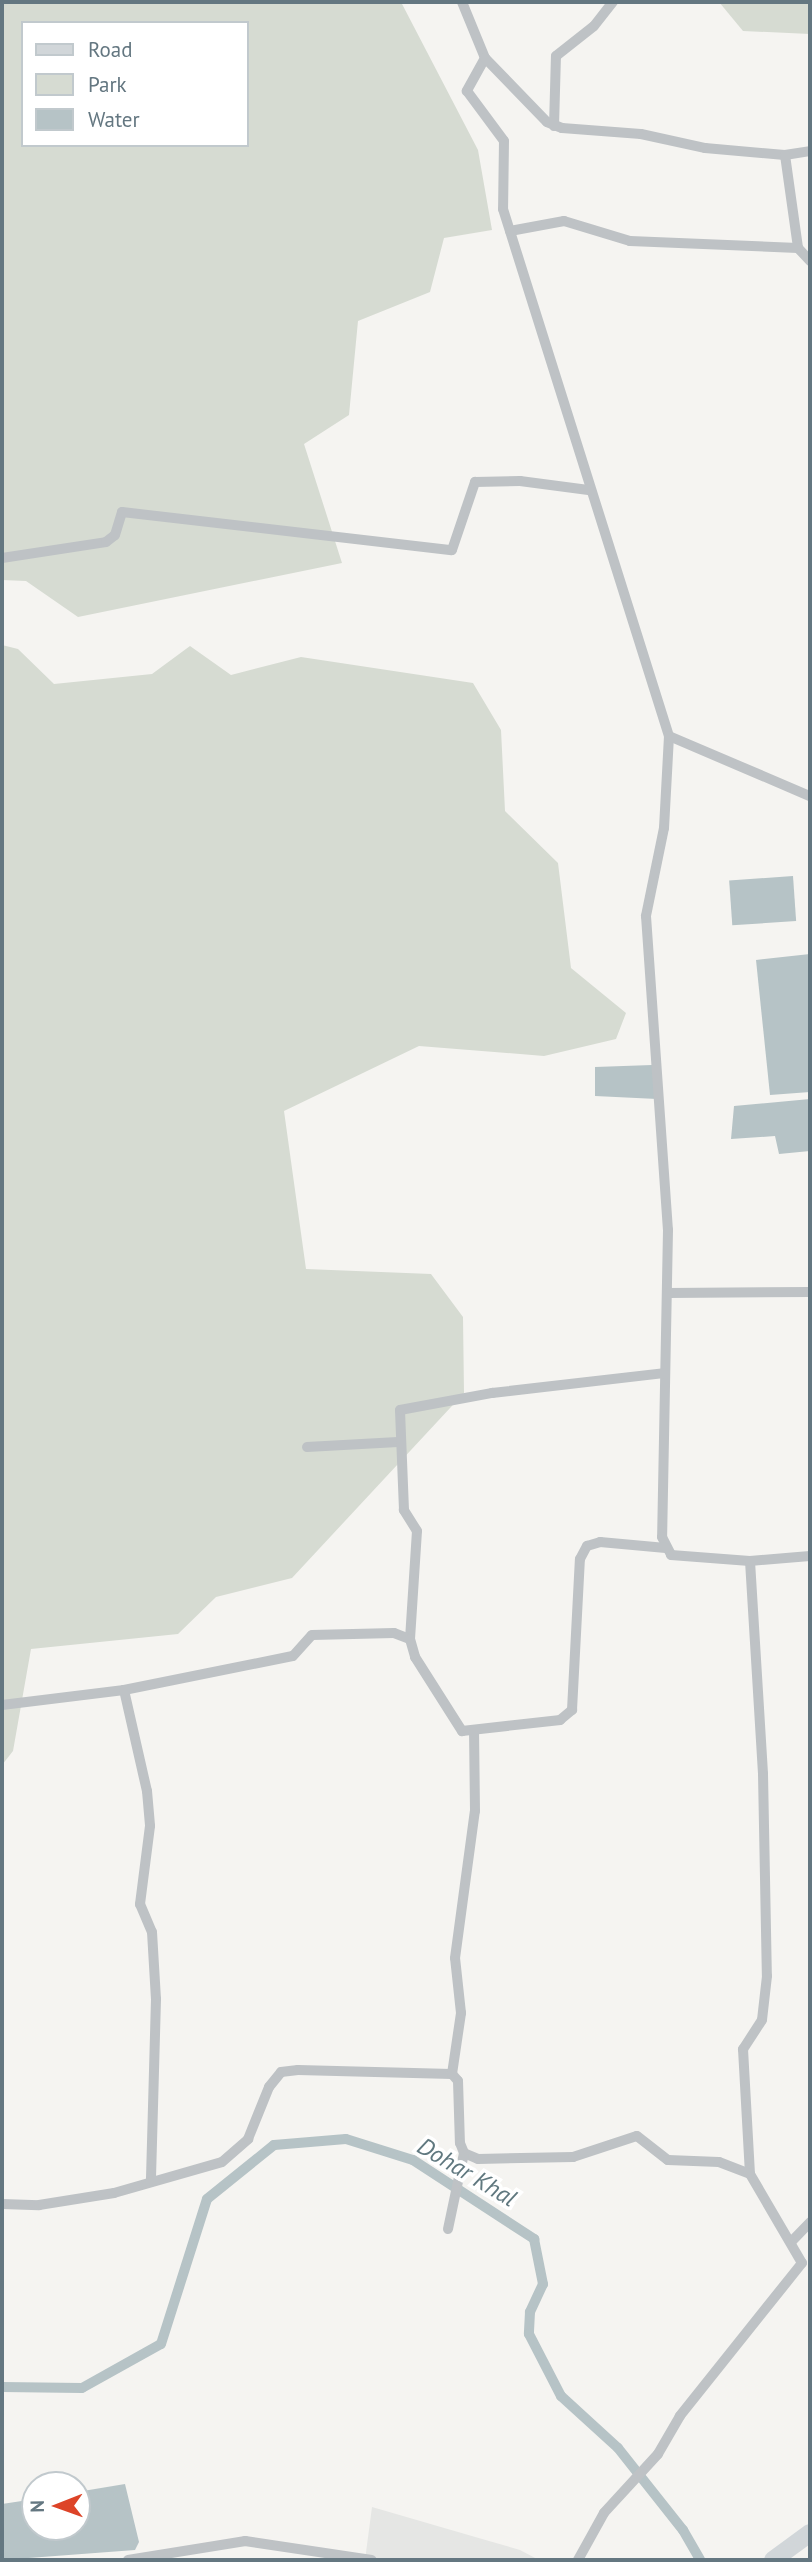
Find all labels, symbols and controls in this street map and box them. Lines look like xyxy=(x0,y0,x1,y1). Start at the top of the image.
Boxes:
legend xyxy=(21,21,248,147)
text: Road xyxy=(88,36,132,63)
text: Park xyxy=(88,71,127,98)
text: Water xyxy=(88,106,140,133)
water label: Dohar Khal xyxy=(412,2131,522,2213)
north arrow xyxy=(21,2471,91,2541)
text: N xyxy=(25,2500,49,2513)

